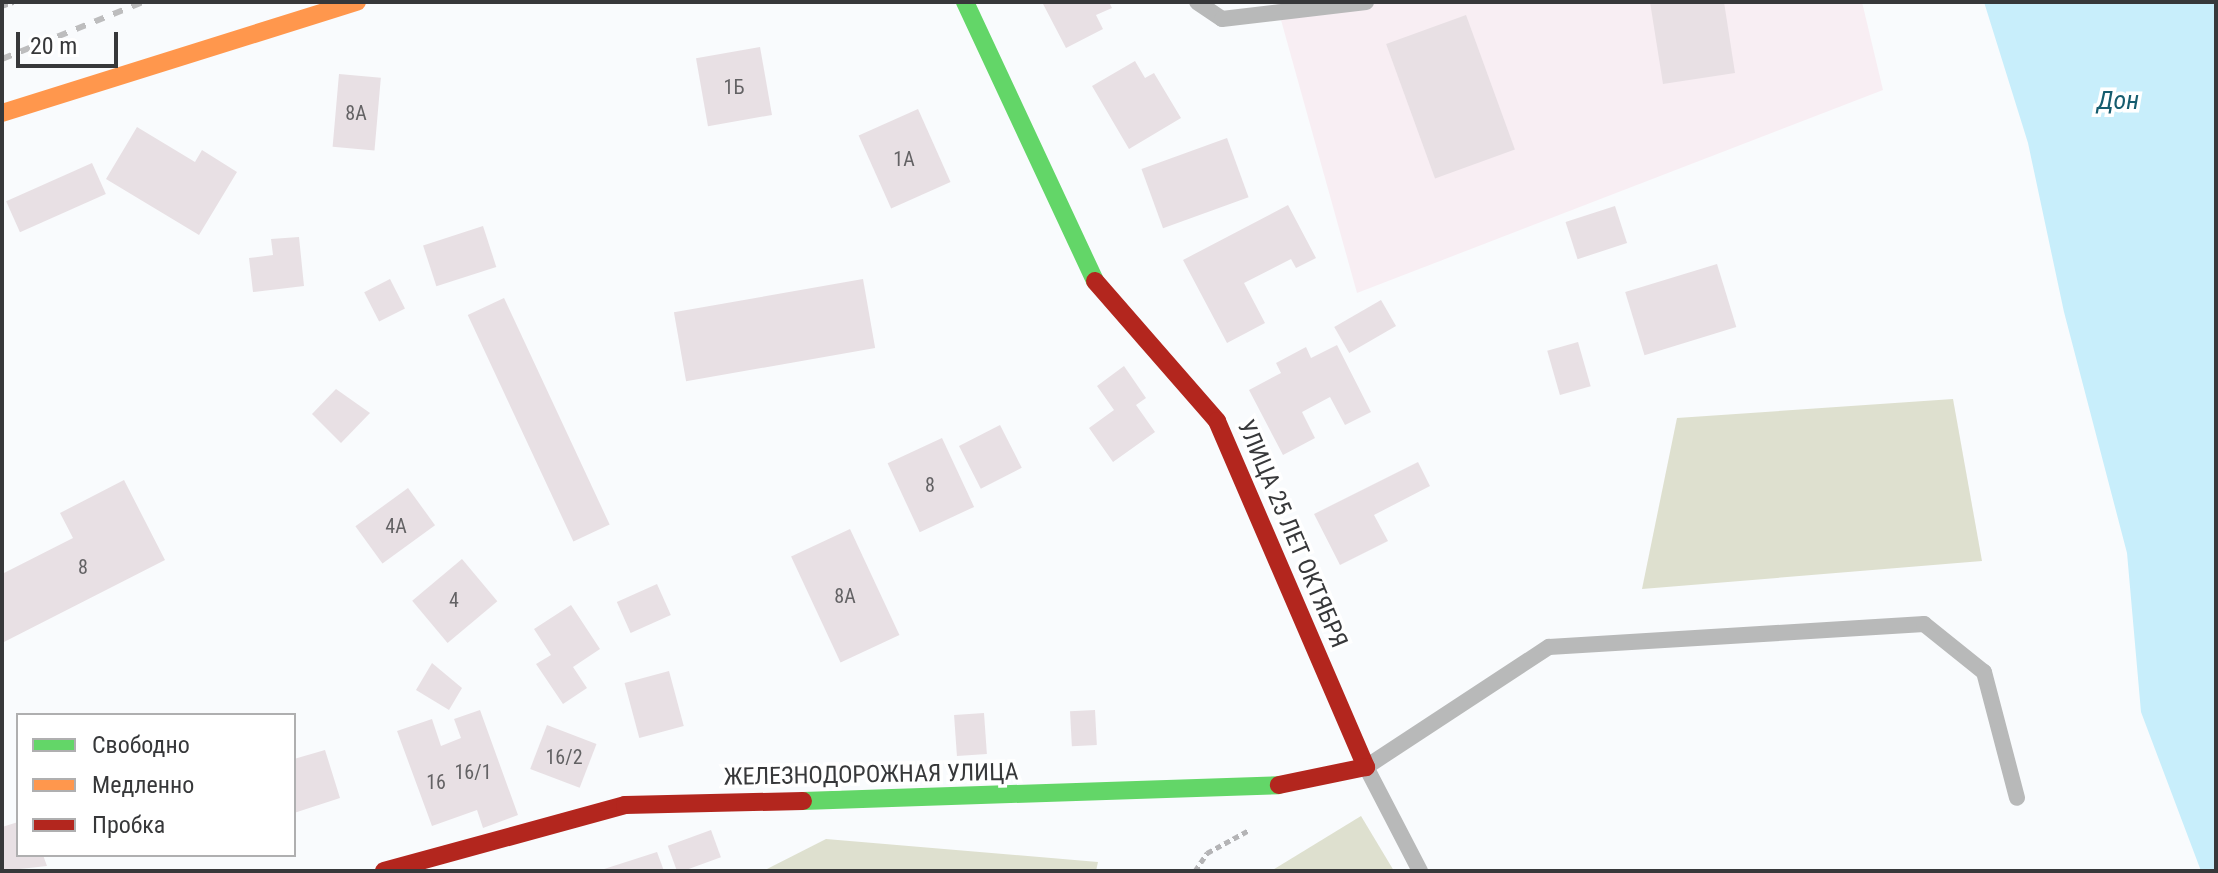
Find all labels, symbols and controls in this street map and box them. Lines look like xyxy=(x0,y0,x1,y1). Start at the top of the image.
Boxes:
scale bar xyxy=(20,16,122,66)
text: 20 m xyxy=(30,32,77,60)
house number: 1Б xyxy=(724,75,744,99)
water label: Дон xyxy=(2097,85,2139,117)
house number: 8А xyxy=(345,101,367,125)
house number: 1А xyxy=(893,147,915,171)
street label: УЛИЦА 25 ЛЕТ ОКТЯБРЯ xyxy=(1231,416,1353,652)
house number: 8 xyxy=(925,473,935,497)
house number: 4А xyxy=(385,514,407,538)
house number: 8 xyxy=(78,555,88,579)
house number: 8А xyxy=(834,584,856,608)
house number: 4 xyxy=(449,588,459,612)
legend xyxy=(16,713,296,857)
text: Свободно xyxy=(92,731,190,759)
house number: 16/2 xyxy=(545,745,583,769)
street label: ЖЕЛЕЗНОДОРОЖНАЯ УЛИЦА xyxy=(723,758,1019,792)
house number: 16/1 xyxy=(454,760,492,784)
house number: 16 xyxy=(426,770,446,794)
text: Медленно xyxy=(92,771,194,799)
text: Пробка xyxy=(92,811,165,839)

